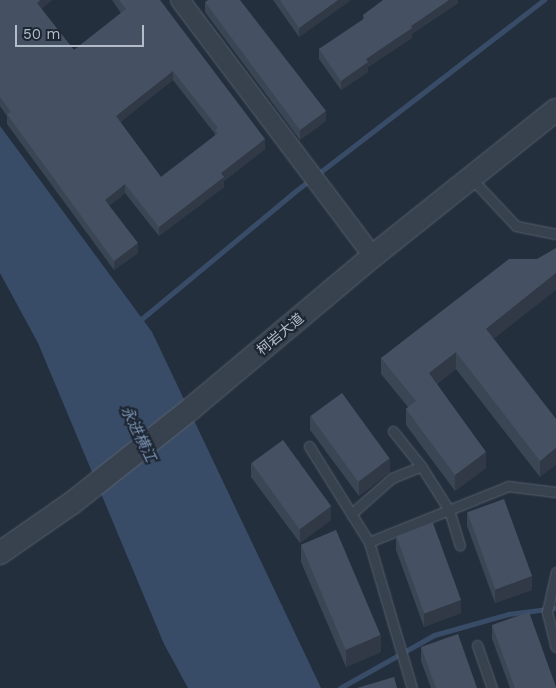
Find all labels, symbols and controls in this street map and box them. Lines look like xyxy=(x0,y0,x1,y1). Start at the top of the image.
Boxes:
scale bar xyxy=(18,15,146,47)
text: 50 m xyxy=(23,25,60,43)
street label: 柯岩大道 xyxy=(253,310,307,358)
water label: 永进横江 xyxy=(117,403,159,465)

